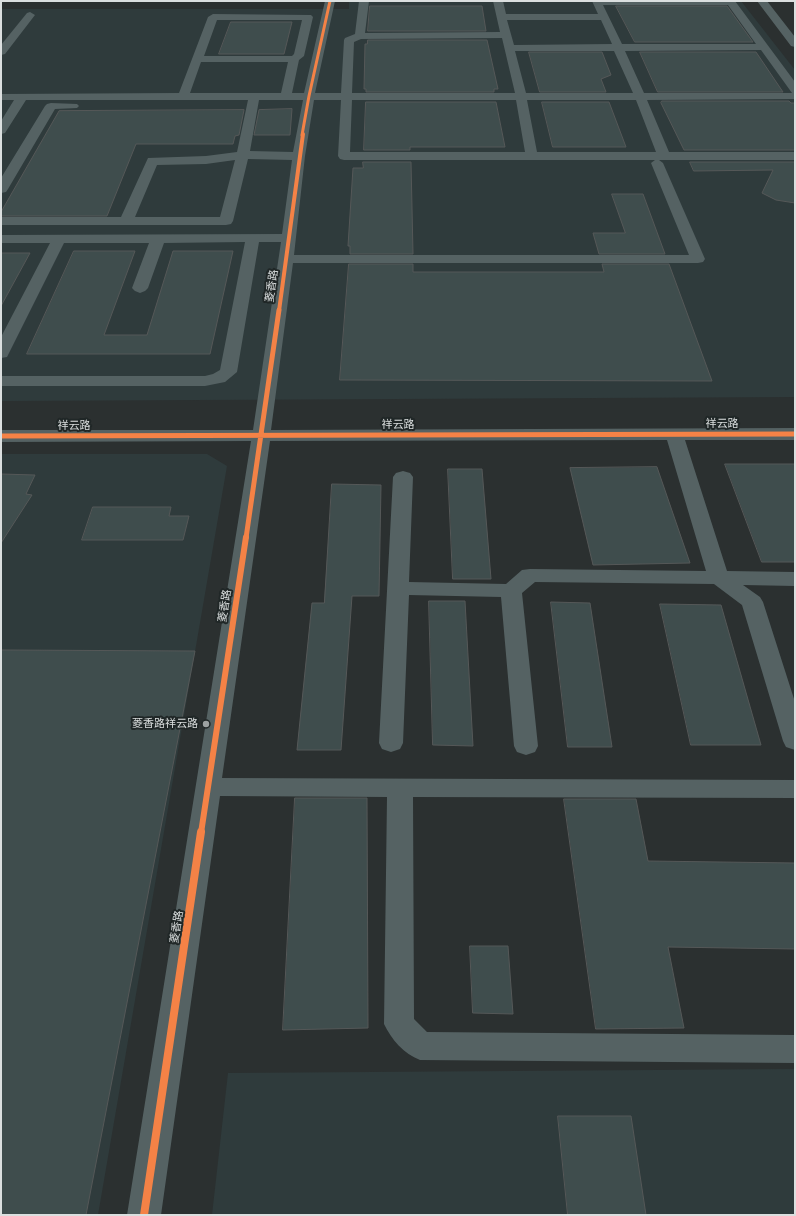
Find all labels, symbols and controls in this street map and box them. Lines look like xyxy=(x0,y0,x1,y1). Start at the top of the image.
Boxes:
street label: 菱香路 xyxy=(263,269,281,303)
street label: 祥云路 xyxy=(706,417,738,431)
street label: 祥云路 xyxy=(382,418,414,432)
street label: 祥云路 xyxy=(58,419,90,433)
street label: 菱香路 xyxy=(216,589,234,623)
place label: 菱香路祥云路 xyxy=(132,717,198,731)
marker: 菱香路祥云路 xyxy=(201,719,211,729)
street label: 菱香路 xyxy=(168,910,186,944)

